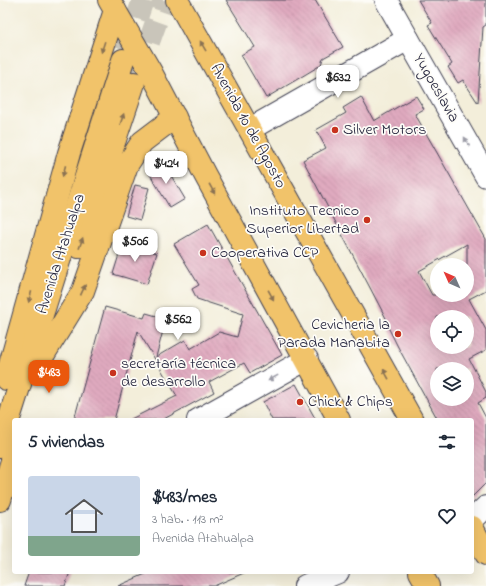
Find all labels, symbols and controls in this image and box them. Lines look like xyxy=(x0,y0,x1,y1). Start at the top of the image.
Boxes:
one-way arrow xyxy=(200,40,207,52)
one-way arrow xyxy=(99,42,105,54)
street label: Yugoeslavia xyxy=(407,49,465,127)
street label: Avenida 10 de Agosto xyxy=(204,59,292,193)
pin: $632 xyxy=(314,65,362,99)
text: $632 xyxy=(325,68,351,87)
one-way arrow xyxy=(119,113,125,125)
place label: Silver Motors xyxy=(343,118,426,142)
marker: Silver Motors xyxy=(330,125,340,135)
one-way arrow xyxy=(463,137,470,148)
pin: $424 xyxy=(142,151,190,185)
text: $424 xyxy=(153,154,179,173)
one-way arrow xyxy=(61,166,67,178)
one-way arrow xyxy=(209,183,215,195)
street label: Avenida Atahualpa xyxy=(30,191,92,317)
place label: Instituto Tecnico Superior Libertad xyxy=(246,199,359,241)
marker: Instituto Tecnico Superior Libertad xyxy=(362,215,372,225)
pin: $506 xyxy=(111,229,159,263)
text: $506 xyxy=(122,232,148,251)
one-way arrow xyxy=(78,236,84,248)
place label: Cooperativa CCP xyxy=(211,241,319,265)
marker: Cooperativa CCP xyxy=(198,248,208,258)
north arrow xyxy=(430,258,474,302)
map controls xyxy=(430,258,474,406)
one-way arrow xyxy=(80,284,86,295)
one-way arrow xyxy=(268,289,274,301)
one-way arrow xyxy=(27,291,33,303)
pin: $562 xyxy=(154,307,202,341)
text: $562 xyxy=(164,310,192,329)
button: locate xyxy=(430,310,474,354)
place label: Cevicheria la Parada Manabita xyxy=(278,313,390,355)
marker: Cevicheria la Parada Manabita xyxy=(393,329,403,339)
place label: secretaría técnica de desarrollo xyxy=(121,352,236,394)
pin: $483 xyxy=(25,360,73,394)
button: layers xyxy=(430,362,474,406)
text: $483 xyxy=(37,363,61,382)
marker: secretaría técnica de desarrollo xyxy=(108,368,118,378)
one-way arrow xyxy=(383,368,390,380)
one-way arrow xyxy=(267,375,279,382)
place label: Chick & Chips xyxy=(308,390,393,414)
marker: Chick & Chips xyxy=(295,397,305,407)
text: 5 viviendas xyxy=(28,430,105,455)
icon: filters xyxy=(436,431,458,453)
text: $483/mes xyxy=(152,485,217,510)
icon: home xyxy=(60,492,108,540)
icon: heart xyxy=(436,505,458,527)
text: 3 hab. · 113 m² xyxy=(152,510,223,529)
text: Avenida Atahualpa xyxy=(152,529,254,548)

